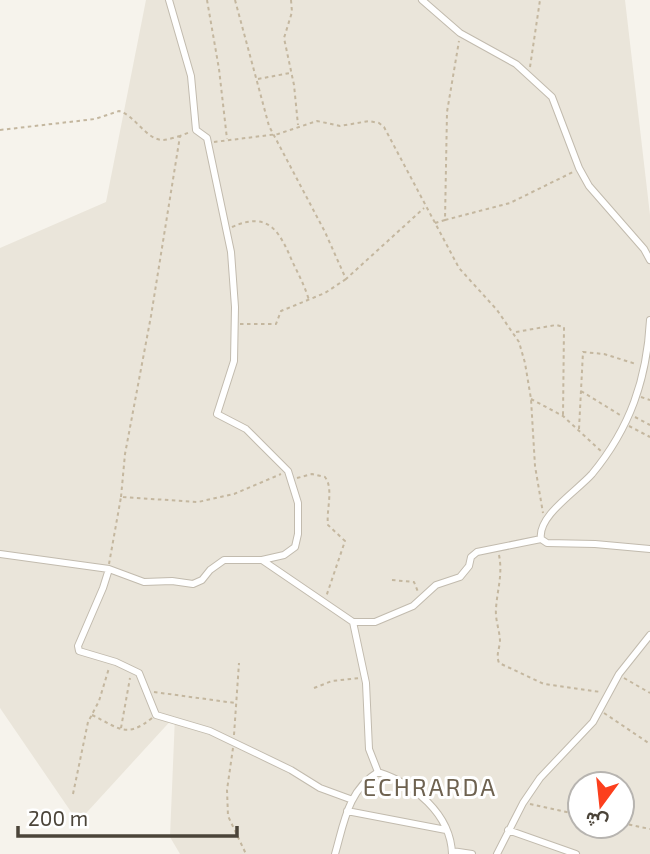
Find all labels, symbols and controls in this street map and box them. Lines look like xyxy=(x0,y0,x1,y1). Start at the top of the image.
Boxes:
north arrow xyxy=(566,770,636,840)
district label: ECHRARDA xyxy=(363,772,497,801)
scale bar xyxy=(18,794,236,838)
text: 200 m xyxy=(28,805,88,830)
text: ش xyxy=(582,807,611,836)

